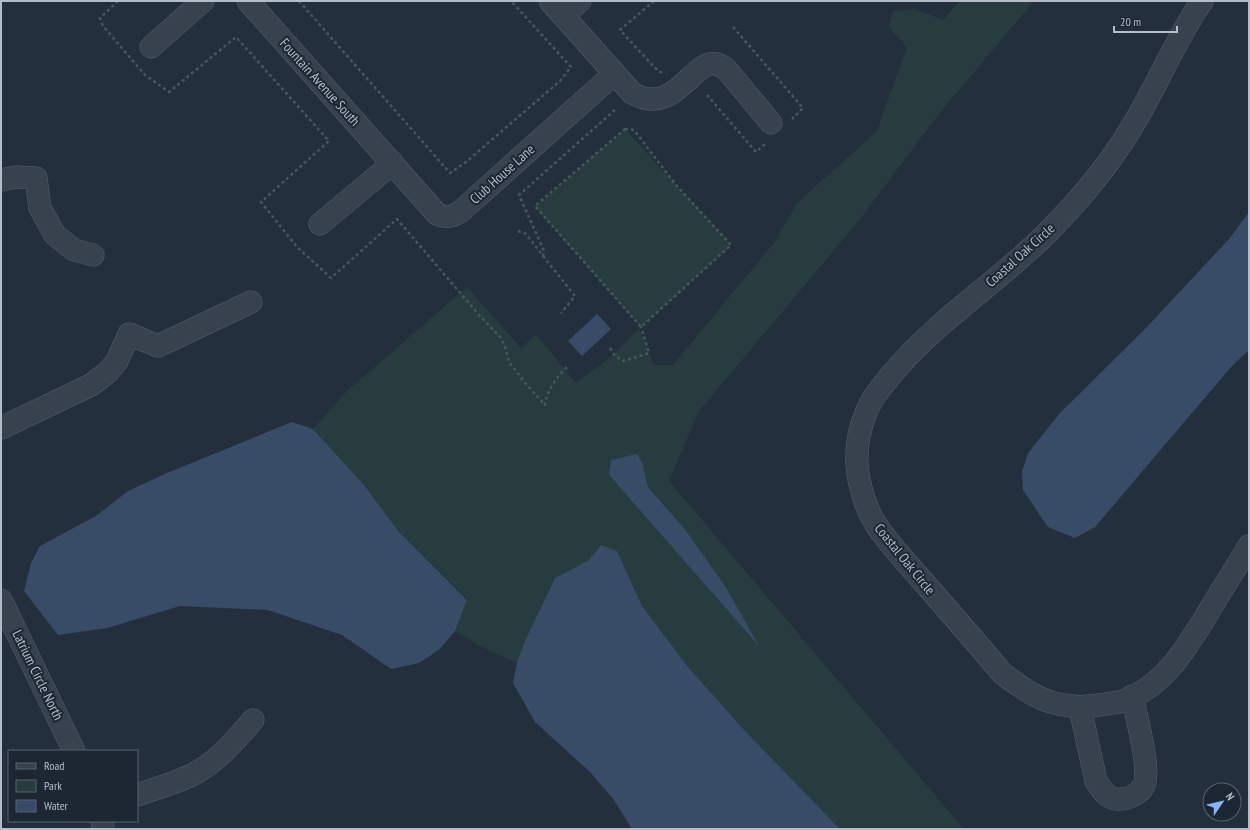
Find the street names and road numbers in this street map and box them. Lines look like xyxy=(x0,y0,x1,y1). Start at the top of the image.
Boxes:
street label: Fountain Avenue South xyxy=(276,34,364,130)
street label: Club House Lane xyxy=(466,140,538,208)
street label: Coastal Oak Circle xyxy=(982,219,1058,291)
street label: Coastal Oak Circle xyxy=(871,520,939,599)
street label: Latrium Circle North xyxy=(8,627,68,723)

